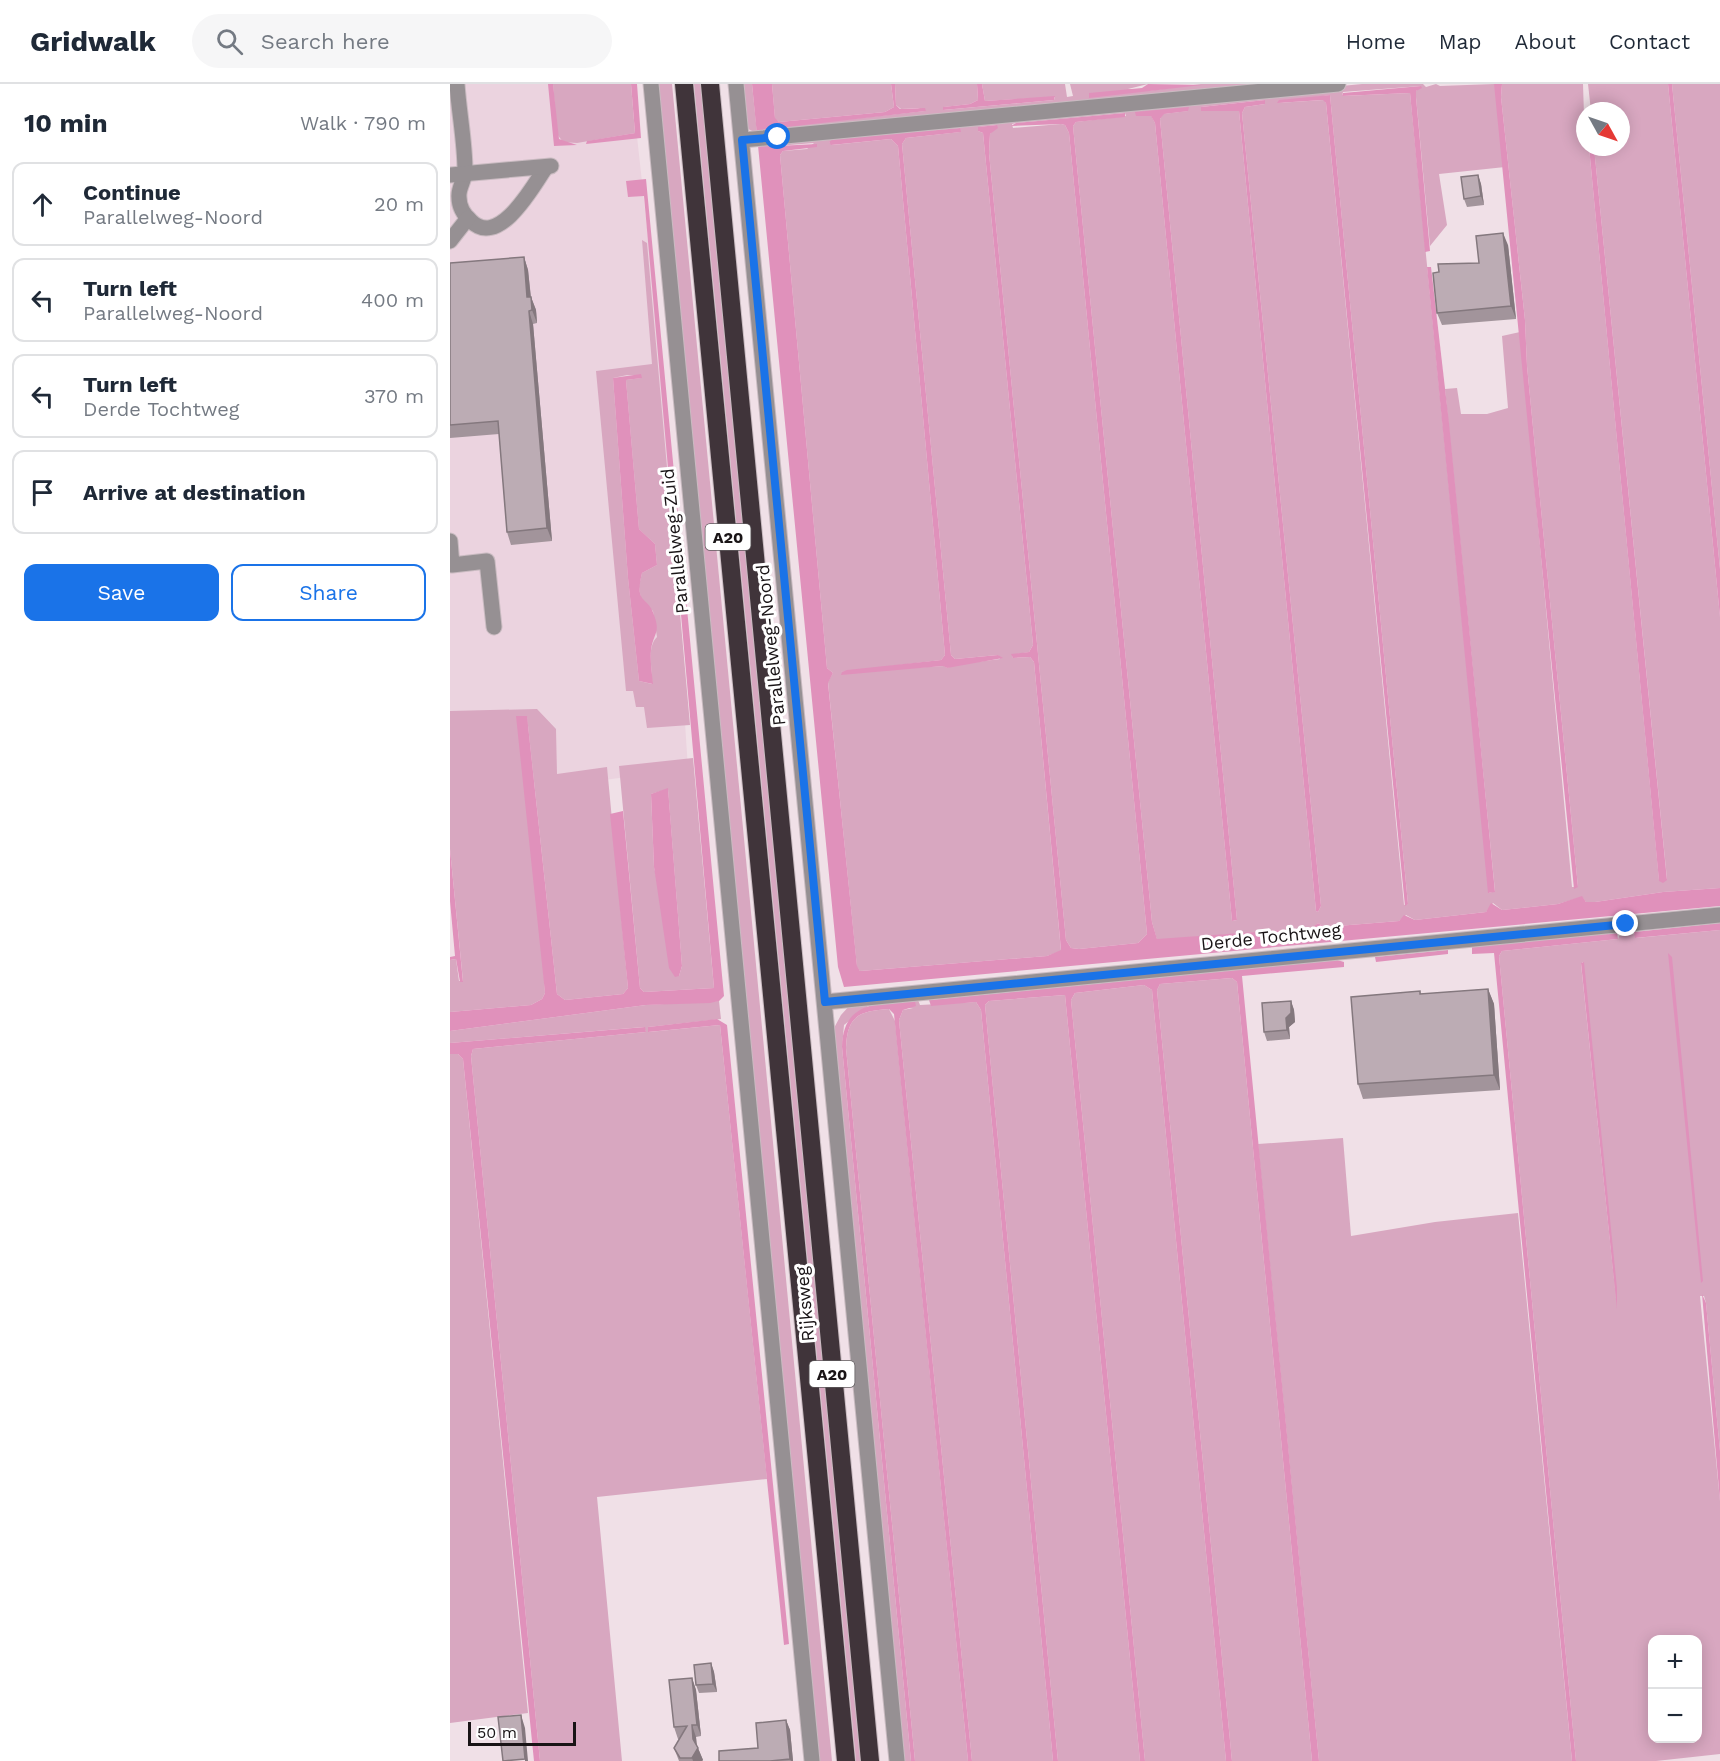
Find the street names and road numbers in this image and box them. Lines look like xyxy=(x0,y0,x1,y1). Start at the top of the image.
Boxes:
street label: Parallelweg-Zuid xyxy=(656,467,693,615)
road number: A20 xyxy=(706,524,750,550)
street label: Parallelweg-Noord xyxy=(752,563,789,727)
street label: Derde Tochtweg xyxy=(1200,919,1342,954)
street label: Rijksweg xyxy=(791,1265,818,1342)
road number: A20 xyxy=(810,1361,854,1387)

